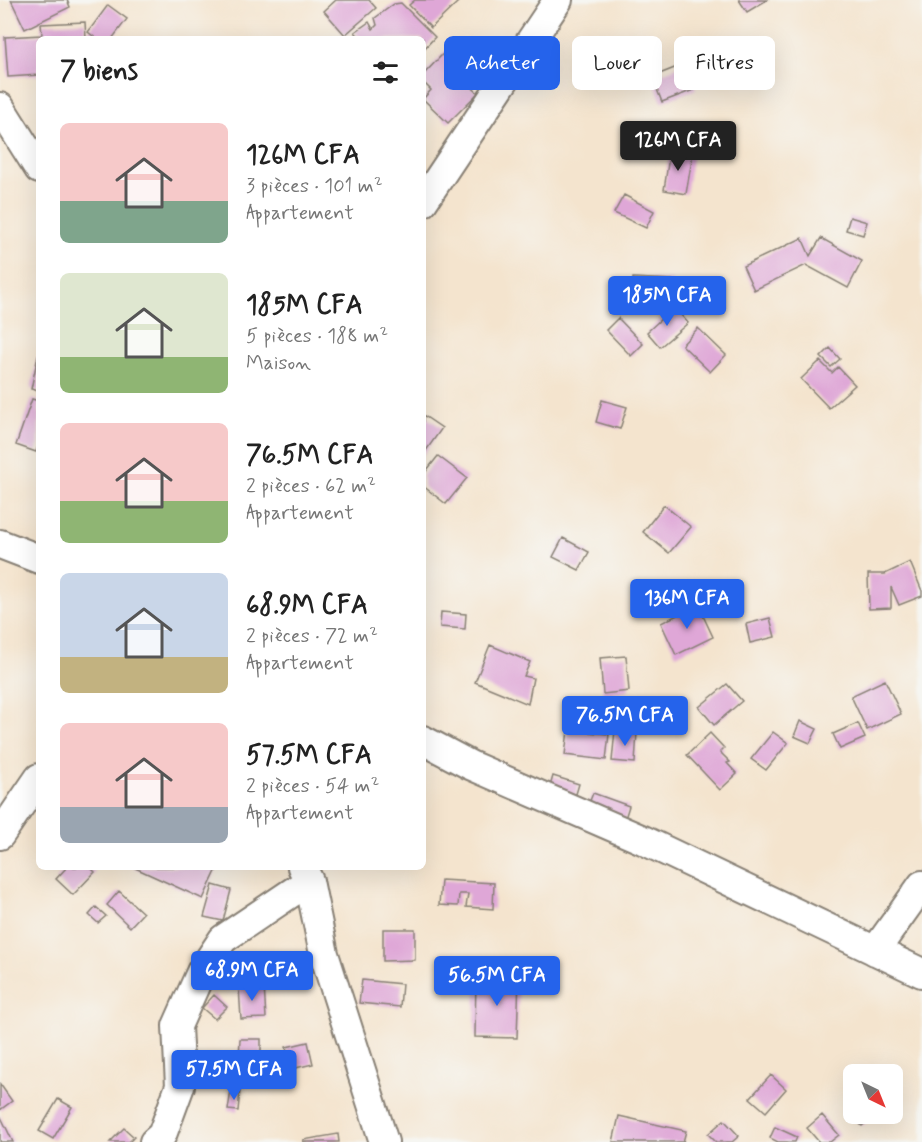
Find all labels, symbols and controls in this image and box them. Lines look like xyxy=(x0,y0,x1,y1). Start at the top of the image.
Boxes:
chip: Acheter xyxy=(444,36,560,90)
chip: Louer xyxy=(572,36,662,90)
chip: Filtres xyxy=(674,36,775,90)
text: 7 biens xyxy=(60,55,138,89)
icon: filters xyxy=(369,56,402,89)
pin: 126M CFA xyxy=(616,121,740,172)
text: 126M CFA xyxy=(634,127,722,154)
text: 126M CFA xyxy=(246,139,360,173)
icon: home xyxy=(108,147,180,219)
text: 3 pièces · 101 m² xyxy=(246,173,383,200)
text: Appartement xyxy=(246,200,354,227)
pin: 185M CFA xyxy=(605,276,729,327)
text: 185M CFA xyxy=(622,282,712,309)
text: 185M CFA xyxy=(246,289,363,323)
icon: home xyxy=(108,297,180,369)
text: 5 pièces · 188 m² xyxy=(246,323,388,350)
text: Maison xyxy=(246,350,311,377)
text: 76.5M CFA xyxy=(246,439,374,473)
icon: home xyxy=(108,447,180,519)
text: 2 pièces · 62 m² xyxy=(246,473,376,500)
text: Appartement xyxy=(246,500,354,527)
pin: 136M CFA xyxy=(625,579,749,630)
text: 136M CFA xyxy=(644,585,730,612)
text: 68.9M CFA xyxy=(246,589,368,623)
icon: home xyxy=(108,597,180,669)
text: 2 pièces · 72 m² xyxy=(246,623,378,650)
text: Appartement xyxy=(246,650,354,677)
pin: 76.5M CFA xyxy=(556,696,694,747)
text: 76.5M CFA xyxy=(576,702,674,729)
text: 57.5M CFA xyxy=(246,739,372,773)
icon: home xyxy=(108,747,180,819)
text: 2 pièces · 54 m² xyxy=(246,773,379,800)
text: Appartement xyxy=(246,800,354,827)
pin: 68.9M CFA xyxy=(183,951,321,1002)
pin: 56.5M CFA xyxy=(428,956,566,1007)
text: 68.9M CFA xyxy=(205,957,299,984)
text: 56.5M CFA xyxy=(448,962,546,989)
pin: 57.5M CFA xyxy=(165,1050,303,1101)
text: 57.5M CFA xyxy=(186,1056,282,1083)
north arrow xyxy=(843,1064,903,1124)
map controls xyxy=(843,1064,903,1124)

